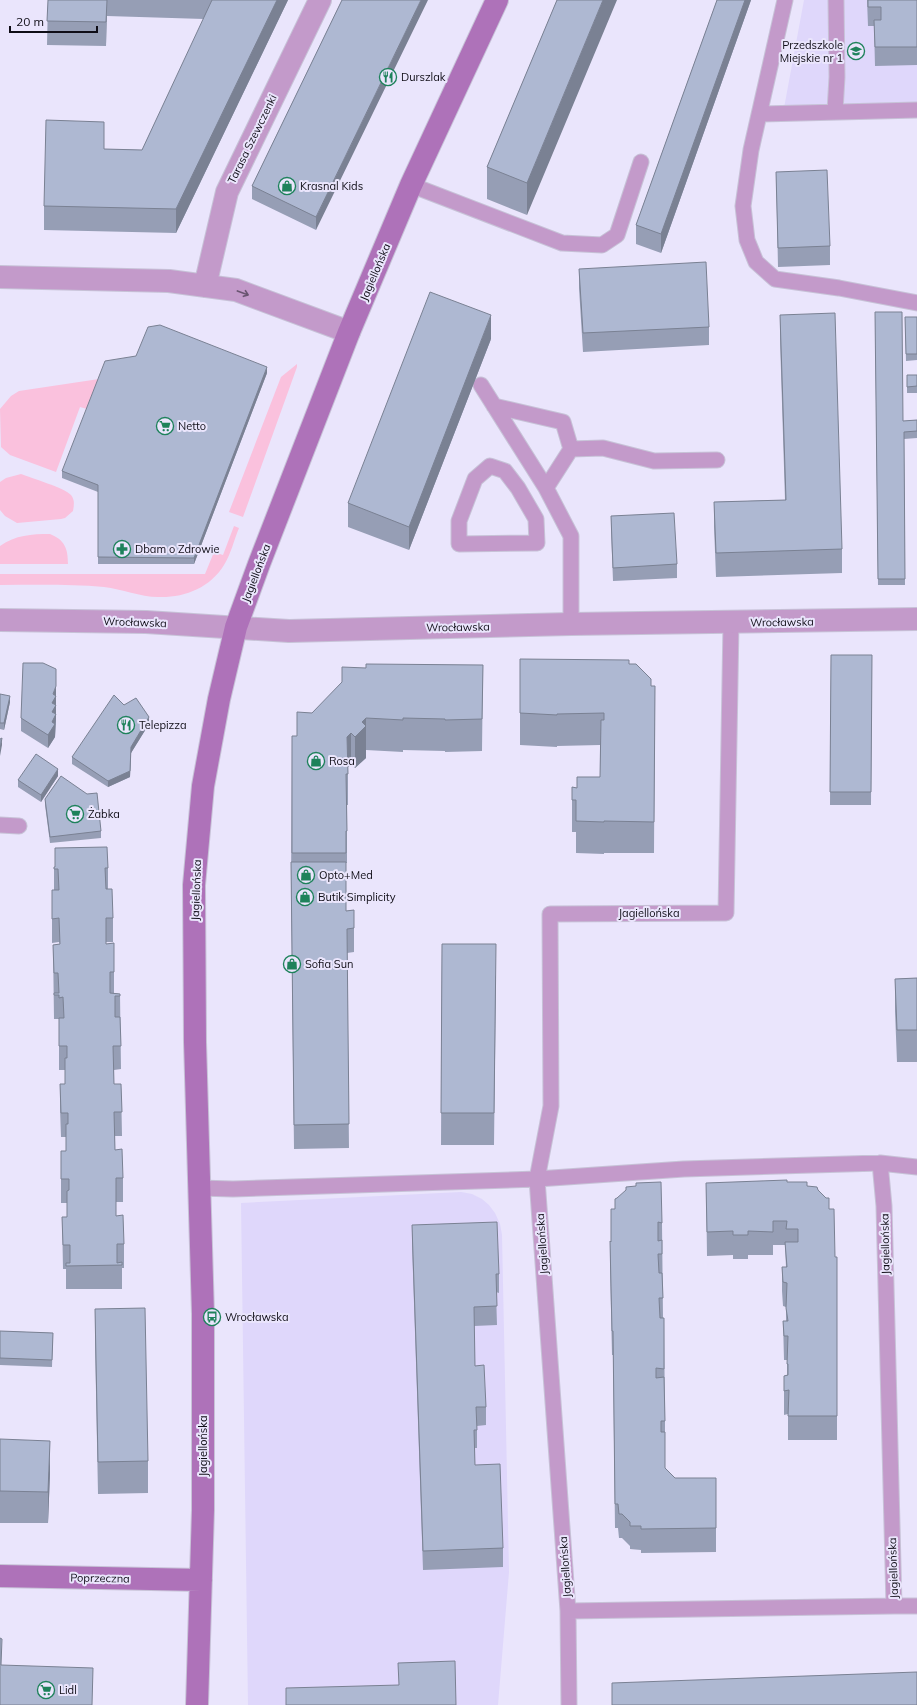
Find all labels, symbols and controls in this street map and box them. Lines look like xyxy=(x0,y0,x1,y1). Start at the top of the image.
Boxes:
scale bar xyxy=(10,8,97,34)
text: 20 m xyxy=(16,14,44,29)
place label: Przedszkole Miejskie nr 1 xyxy=(780,38,843,65)
school or university icon: Przedszkole Miejskie nr 1 xyxy=(846,41,866,61)
restaurant icon: Durszlak xyxy=(378,67,398,87)
place label: Durszlak xyxy=(401,70,446,84)
street label: Tarasa Szewczenki xyxy=(224,92,280,186)
shop icon: Krasnal Kids xyxy=(277,176,297,196)
place label: Krasnal Kids xyxy=(300,179,363,193)
street label: Jagiellońska xyxy=(357,241,393,303)
one-way arrow xyxy=(237,289,249,297)
supermarket icon: Netto xyxy=(155,416,175,436)
place label: Netto xyxy=(178,419,206,433)
pharmacy icon: Dbam o Zdrowie xyxy=(112,539,132,559)
place label: Dbam o Zdrowie xyxy=(135,542,219,556)
street label: Jagiellońska xyxy=(239,542,273,604)
street label: Wrocławska xyxy=(103,614,167,630)
street label: Wrocławska xyxy=(750,614,814,630)
street label: Wrocławska xyxy=(426,619,490,635)
restaurant icon: Telepizza xyxy=(116,715,136,735)
place label: Telepizza xyxy=(139,718,187,732)
shop icon: Rosa xyxy=(306,751,326,771)
place label: Rosa xyxy=(329,754,355,768)
supermarket icon: Żabka xyxy=(65,804,85,824)
place label: Żabka xyxy=(88,807,120,821)
street label: Jagiellońska xyxy=(188,859,204,921)
shop icon: Opto+Med xyxy=(296,865,316,885)
place label: Opto+Med xyxy=(319,868,373,882)
shop icon: Butik Simplicity xyxy=(295,887,315,907)
place label: Butik Simplicity xyxy=(318,890,396,904)
street label: Jagiellońska xyxy=(618,906,680,920)
shop icon: Sofia Sun xyxy=(282,954,302,974)
place label: Sofia Sun xyxy=(305,957,354,971)
street label: Jagiellońska xyxy=(533,1213,551,1275)
street label: Jagiellońska xyxy=(877,1213,893,1275)
bus stop icon: Wrocławska xyxy=(202,1307,222,1327)
place label: Wrocławska xyxy=(225,1310,289,1324)
street label: Jagiellońska xyxy=(196,1415,210,1477)
street label: Jagiellońska xyxy=(556,1536,574,1598)
street label: Jagiellońska xyxy=(885,1537,901,1599)
street label: Poprzeczna xyxy=(70,1570,130,1586)
supermarket icon: Lidl xyxy=(36,1680,56,1700)
place label: Lidl xyxy=(59,1683,77,1697)

